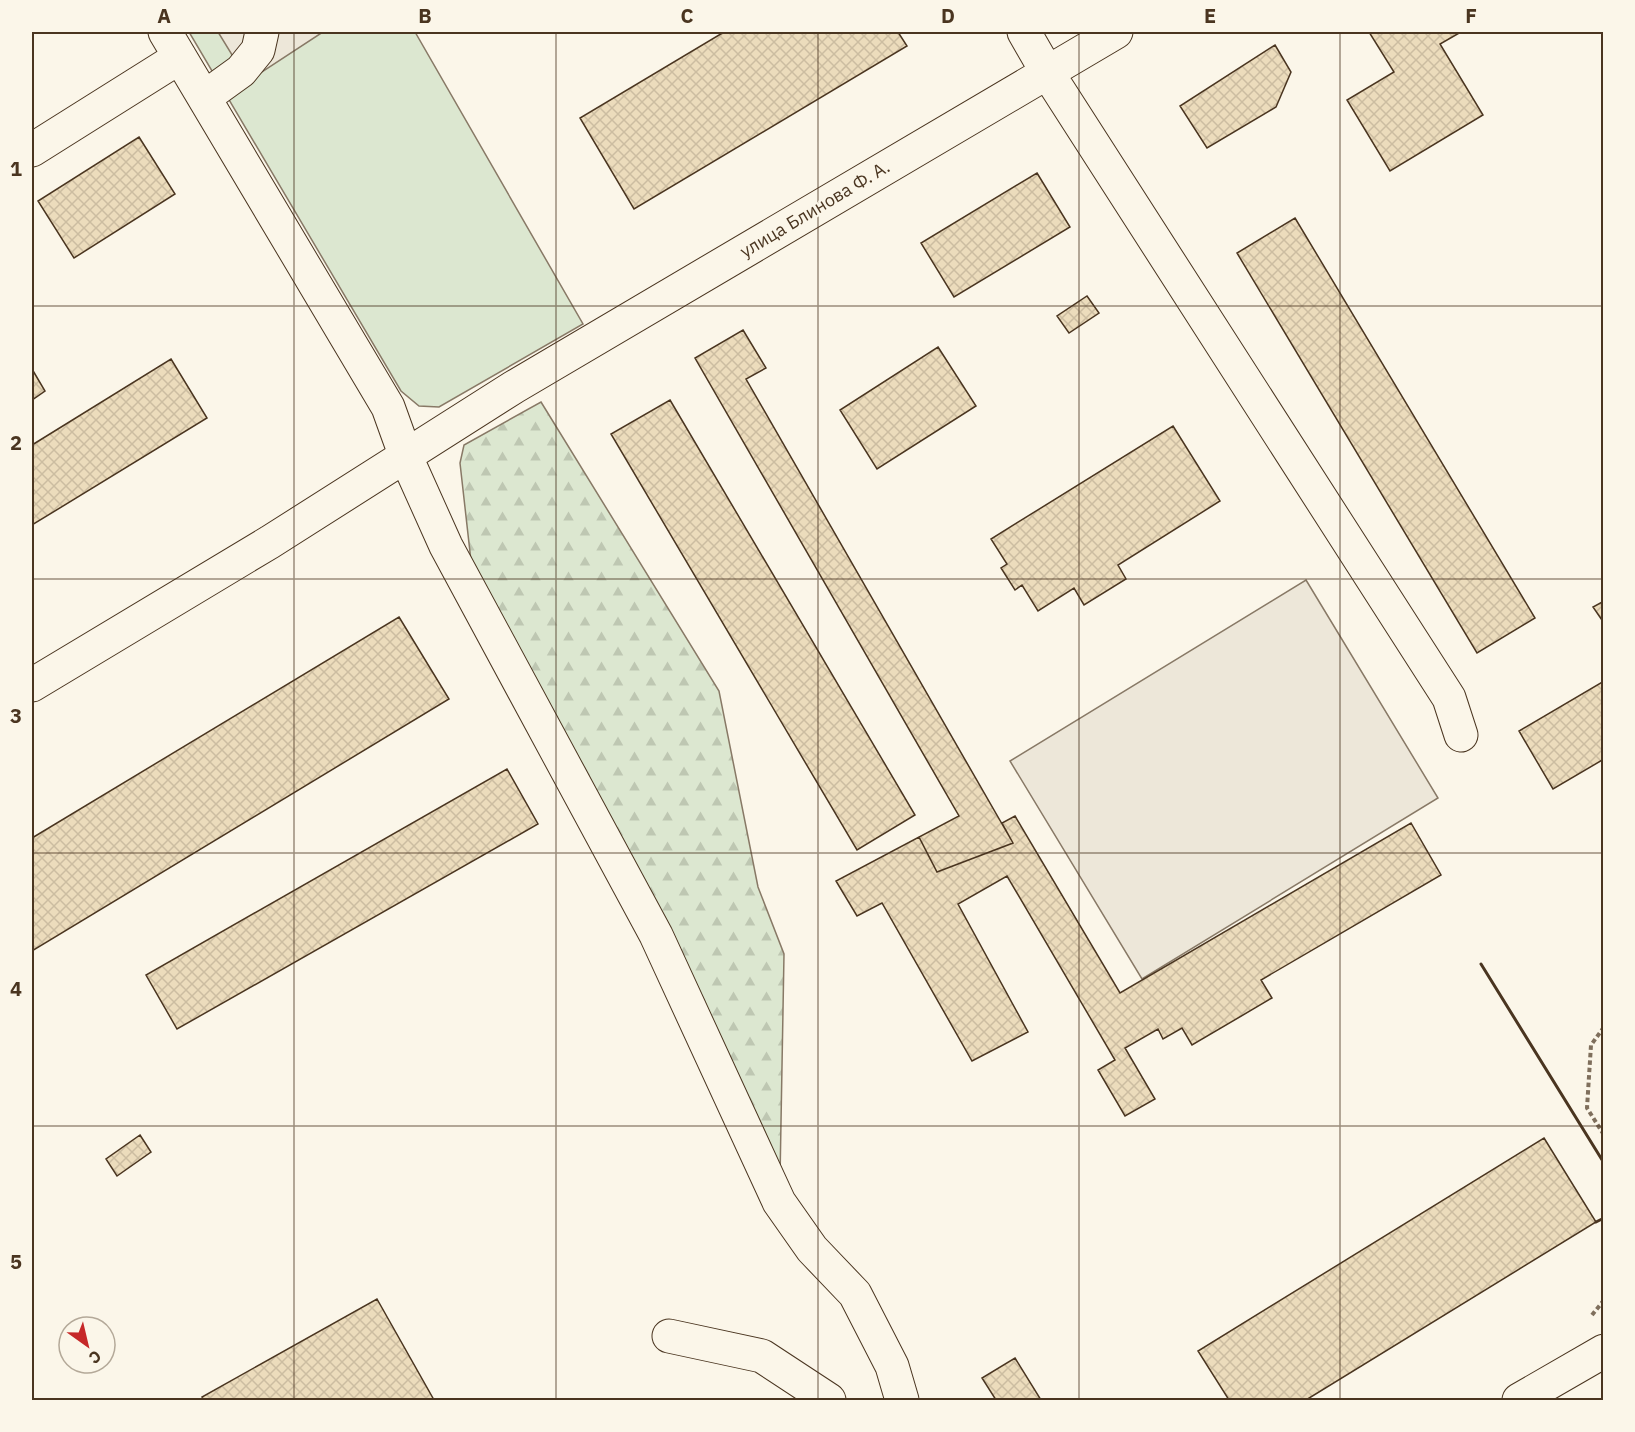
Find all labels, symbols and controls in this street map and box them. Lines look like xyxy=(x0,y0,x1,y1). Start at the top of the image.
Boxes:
text: A xyxy=(157,2,171,29)
text: B xyxy=(418,2,432,29)
text: C xyxy=(680,2,694,29)
text: D xyxy=(941,2,955,29)
text: E xyxy=(1204,2,1216,29)
text: F xyxy=(1465,2,1477,29)
text: 1 xyxy=(10,155,22,182)
street label: улица Блинова Ф. А. xyxy=(736,155,894,262)
text: 2 xyxy=(10,429,22,456)
text: 3 xyxy=(10,702,22,729)
text: 4 xyxy=(10,975,22,1002)
text: 5 xyxy=(10,1248,22,1275)
north arrow xyxy=(57,1315,117,1375)
text: С xyxy=(85,1346,105,1369)

